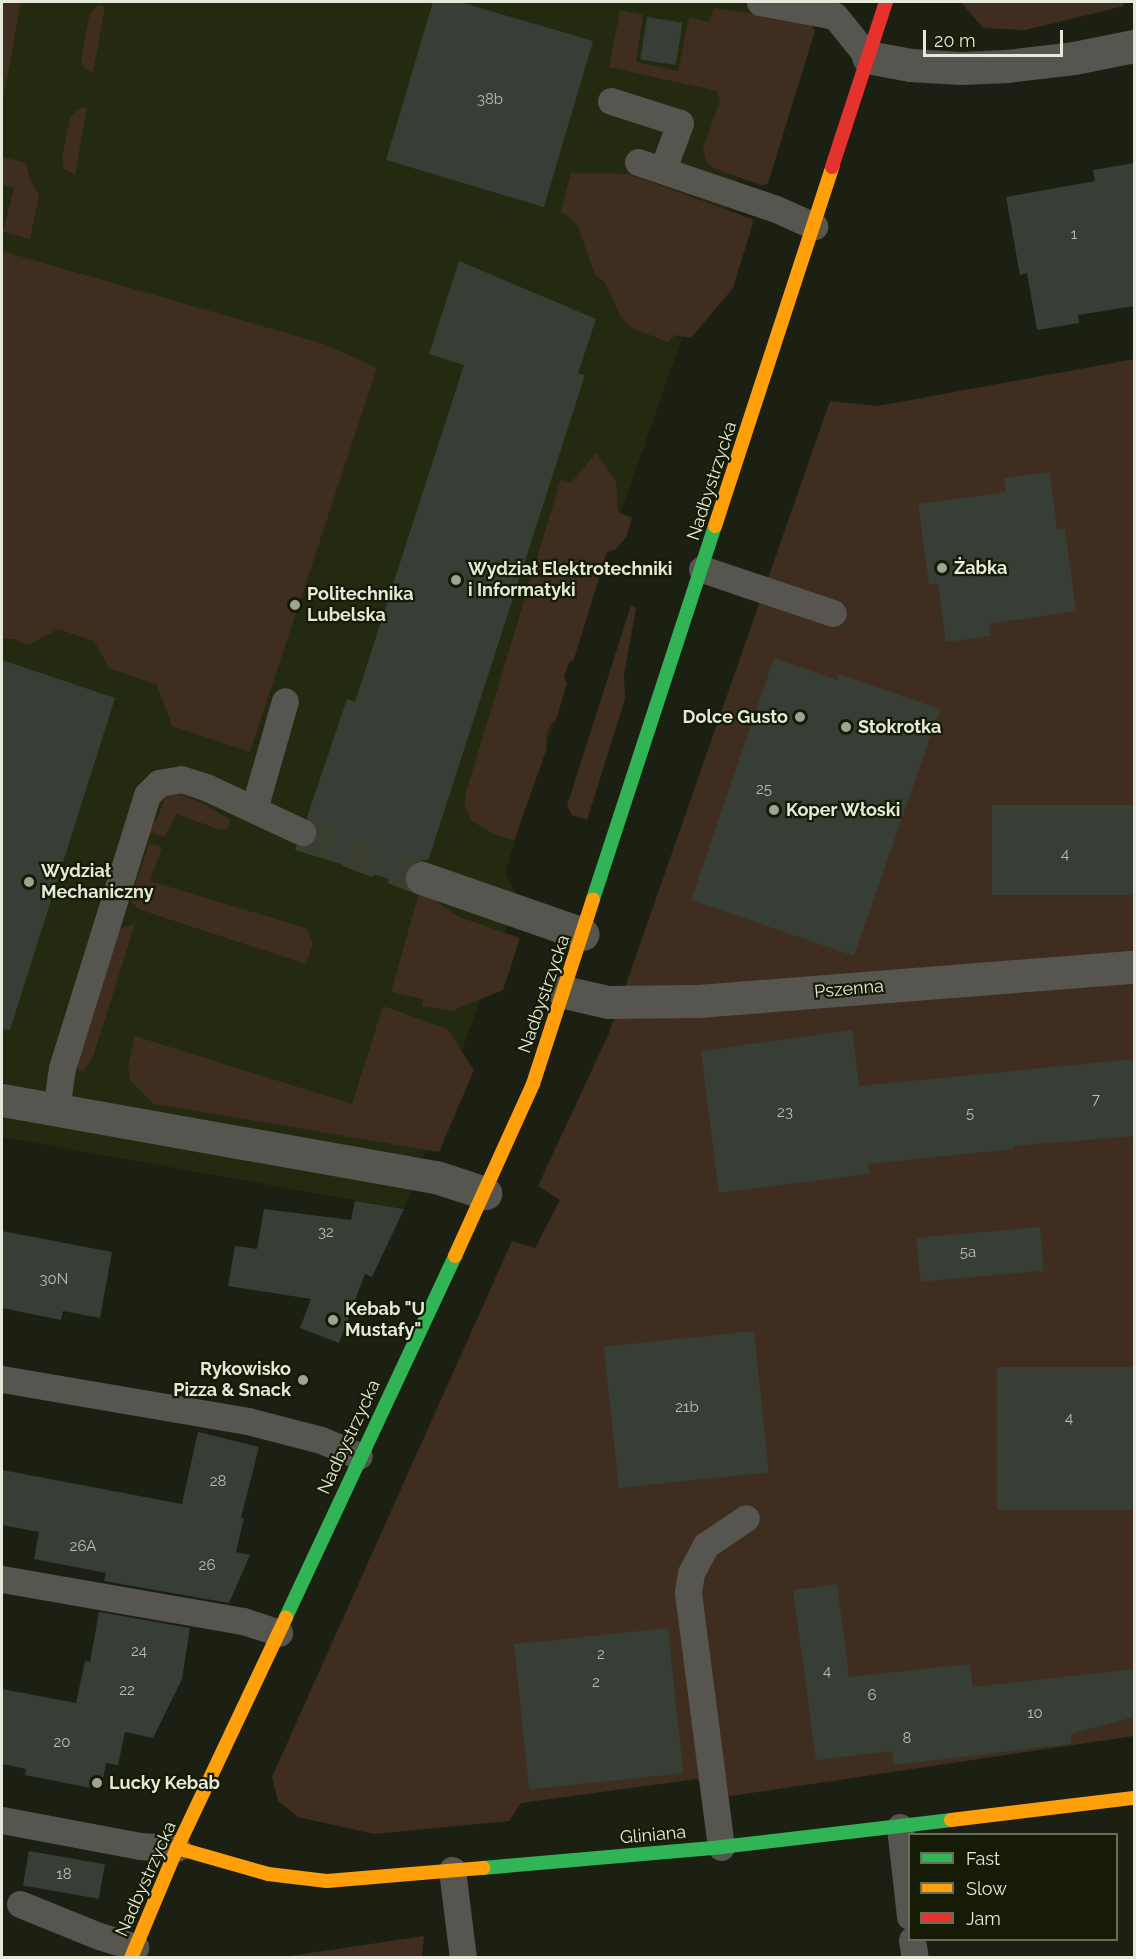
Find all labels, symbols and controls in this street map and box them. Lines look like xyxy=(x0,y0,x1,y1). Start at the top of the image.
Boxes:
scale bar xyxy=(926,18,1066,56)
text: 20 m xyxy=(934,30,976,51)
house number: 38b xyxy=(477,91,503,109)
house number: 1 xyxy=(1071,226,1077,244)
street label: Nadbystrzycka xyxy=(683,419,741,543)
place label: Żabka xyxy=(954,557,1007,579)
place label: Wydział Elektrotechniki i Informatyki xyxy=(468,559,673,602)
marker: Żabka xyxy=(935,561,949,575)
marker: Wydział Elektrotechniki i Informatyki xyxy=(449,573,463,587)
place label: Politechnika Lubelska xyxy=(307,584,414,626)
marker: Politechnika Lubelska xyxy=(288,598,302,612)
place label: Dolce Gusto xyxy=(683,706,788,728)
marker: Dolce Gusto xyxy=(793,710,807,724)
place label: Stokrotka xyxy=(858,716,941,738)
marker: Stokrotka xyxy=(839,720,853,734)
house number: 25 xyxy=(756,781,772,799)
place label: Koper Włoski xyxy=(786,799,901,821)
marker: Koper Włoski xyxy=(767,803,781,817)
house number: 4 xyxy=(1061,846,1069,864)
place label: Wydział Mechaniczny xyxy=(41,861,154,904)
marker: Wydział Mechaniczny xyxy=(22,875,36,889)
street label: Nadbystrzycka xyxy=(514,932,574,1056)
street label: Pszenna xyxy=(813,975,885,1003)
house number: 7 xyxy=(1092,1091,1100,1109)
house number: 23 xyxy=(777,1104,793,1122)
house number: 5 xyxy=(966,1105,974,1123)
house number: 32 xyxy=(318,1224,334,1242)
house number: 5a xyxy=(960,1244,976,1262)
house number: 30N xyxy=(40,1271,68,1289)
place label: Kebab "U Mustafy" xyxy=(345,1299,425,1342)
marker: Kebab "U Mustafy" xyxy=(326,1313,340,1327)
place label: Rykowisko Pizza & Snack xyxy=(173,1359,291,1402)
marker: Rykowisko Pizza & Snack xyxy=(296,1373,310,1387)
street label: Nadbystrzycka xyxy=(313,1376,385,1498)
house number: 21b xyxy=(675,1399,699,1417)
house number: 4 xyxy=(1065,1410,1073,1428)
house number: 28 xyxy=(210,1473,226,1491)
house number: 26A xyxy=(70,1538,96,1556)
house number: 26 xyxy=(199,1557,215,1575)
house number: 24 xyxy=(131,1643,147,1661)
house number: 2 xyxy=(597,1646,605,1664)
house number: 4 xyxy=(823,1663,831,1681)
house number: 2 xyxy=(592,1674,600,1692)
house number: 22 xyxy=(119,1682,135,1700)
house number: 6 xyxy=(867,1687,877,1705)
house number: 10 xyxy=(1027,1705,1043,1723)
house number: 8 xyxy=(903,1730,911,1748)
house number: 20 xyxy=(54,1734,70,1752)
place label: Lucky Kebab xyxy=(109,1772,220,1794)
marker: Lucky Kebab xyxy=(90,1776,104,1790)
street label: Nadbystrzycka xyxy=(111,1818,181,1940)
street label: Gliniana xyxy=(619,1821,687,1849)
legend xyxy=(908,1833,1118,1941)
text: Fast xyxy=(966,1848,1000,1869)
house number: 18 xyxy=(56,1866,72,1884)
text: Slow xyxy=(966,1878,1007,1899)
text: Jam xyxy=(966,1908,1001,1929)

